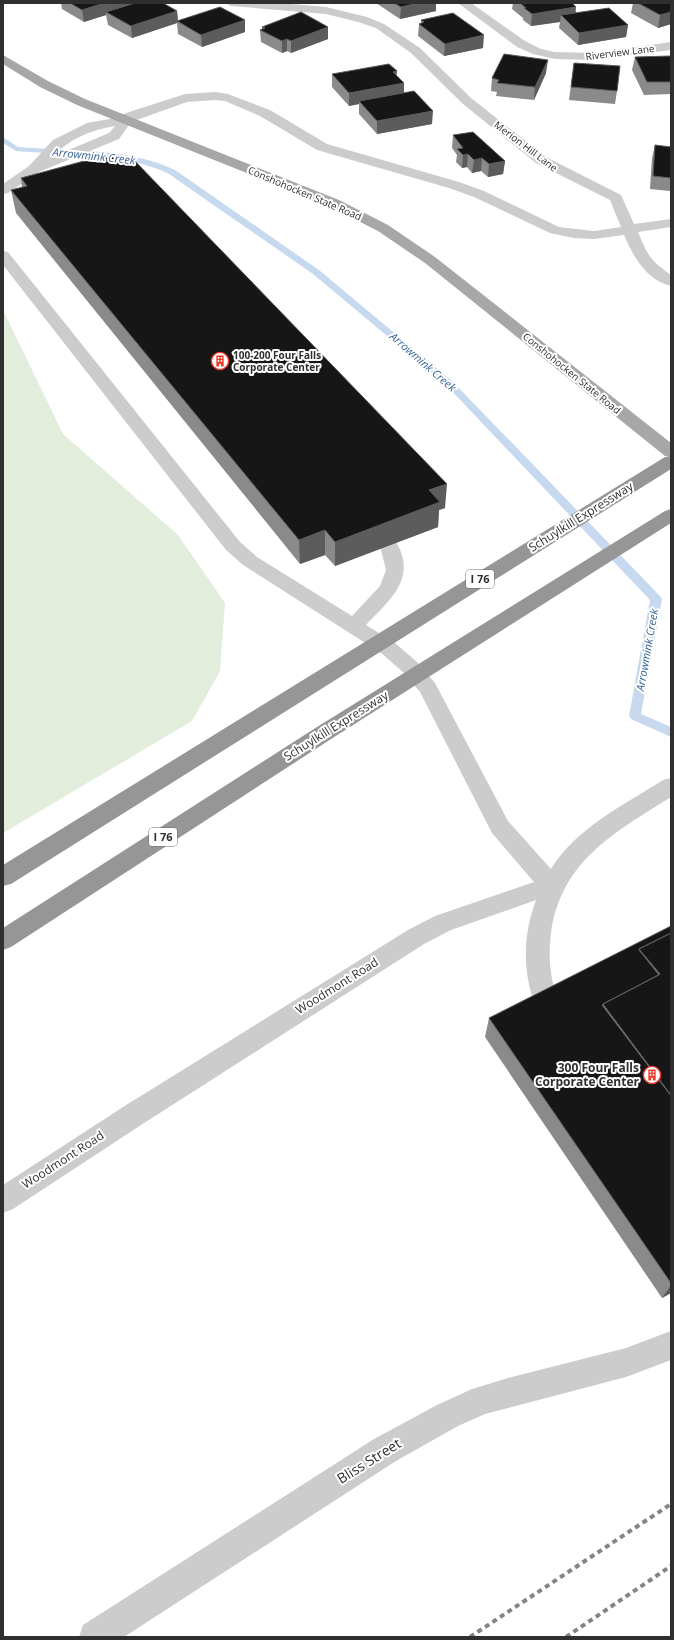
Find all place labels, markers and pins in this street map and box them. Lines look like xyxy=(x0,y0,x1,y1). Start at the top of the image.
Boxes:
place label: 100-200 Four Falls Corporate Center xyxy=(233,348,321,374)
building icon: 100-200 Four Falls Corporate Center xyxy=(210,351,230,371)
place label: 300 Four Falls Corporate Center xyxy=(535,1059,640,1090)
building icon: 300 Four Falls Corporate Center xyxy=(642,1065,662,1085)

